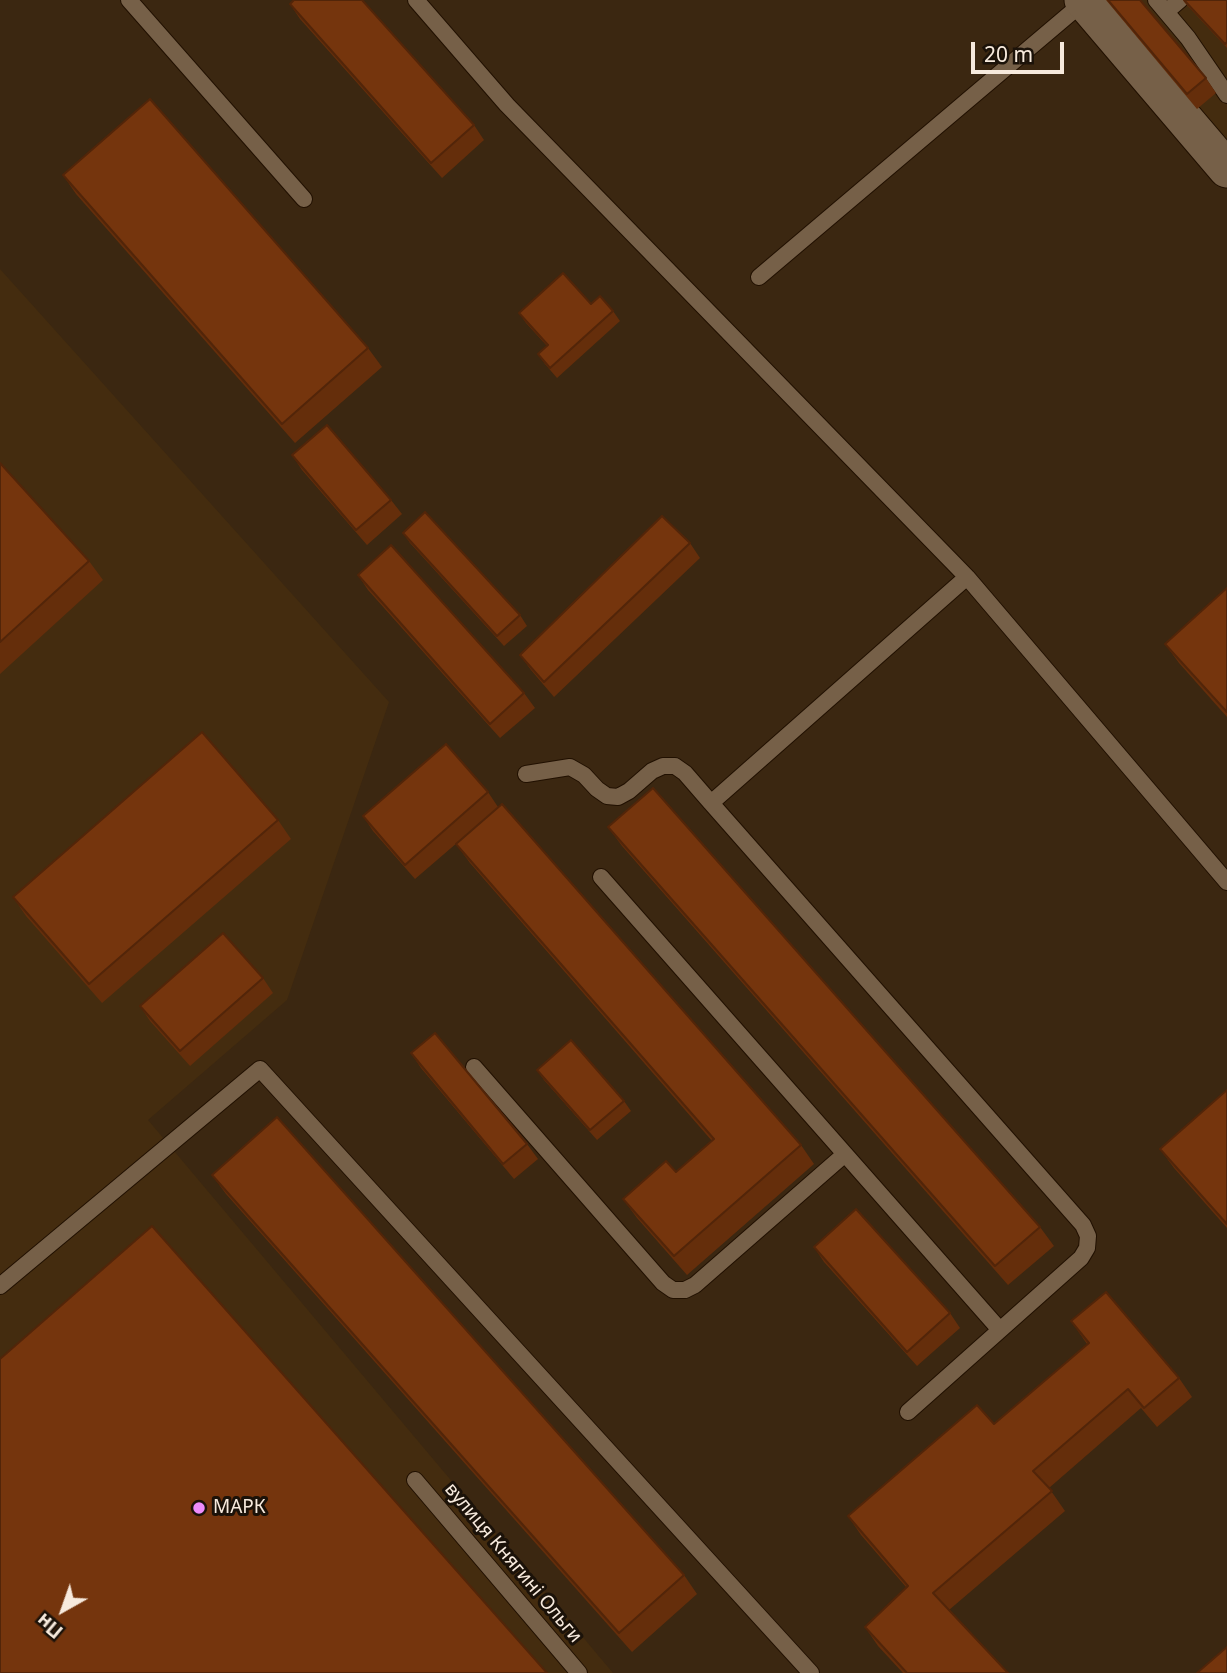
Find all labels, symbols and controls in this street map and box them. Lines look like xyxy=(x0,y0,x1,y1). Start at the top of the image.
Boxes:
scale bar xyxy=(975,28,1068,72)
text: 20 m xyxy=(984,40,1033,68)
street label: вулиця Княгині Ольги xyxy=(439,1478,587,1648)
place label: МАРК xyxy=(213,1497,266,1519)
marker: МАРК xyxy=(191,1500,207,1516)
north arrow xyxy=(28,1575,98,1645)
text: Пн xyxy=(31,1607,68,1645)

